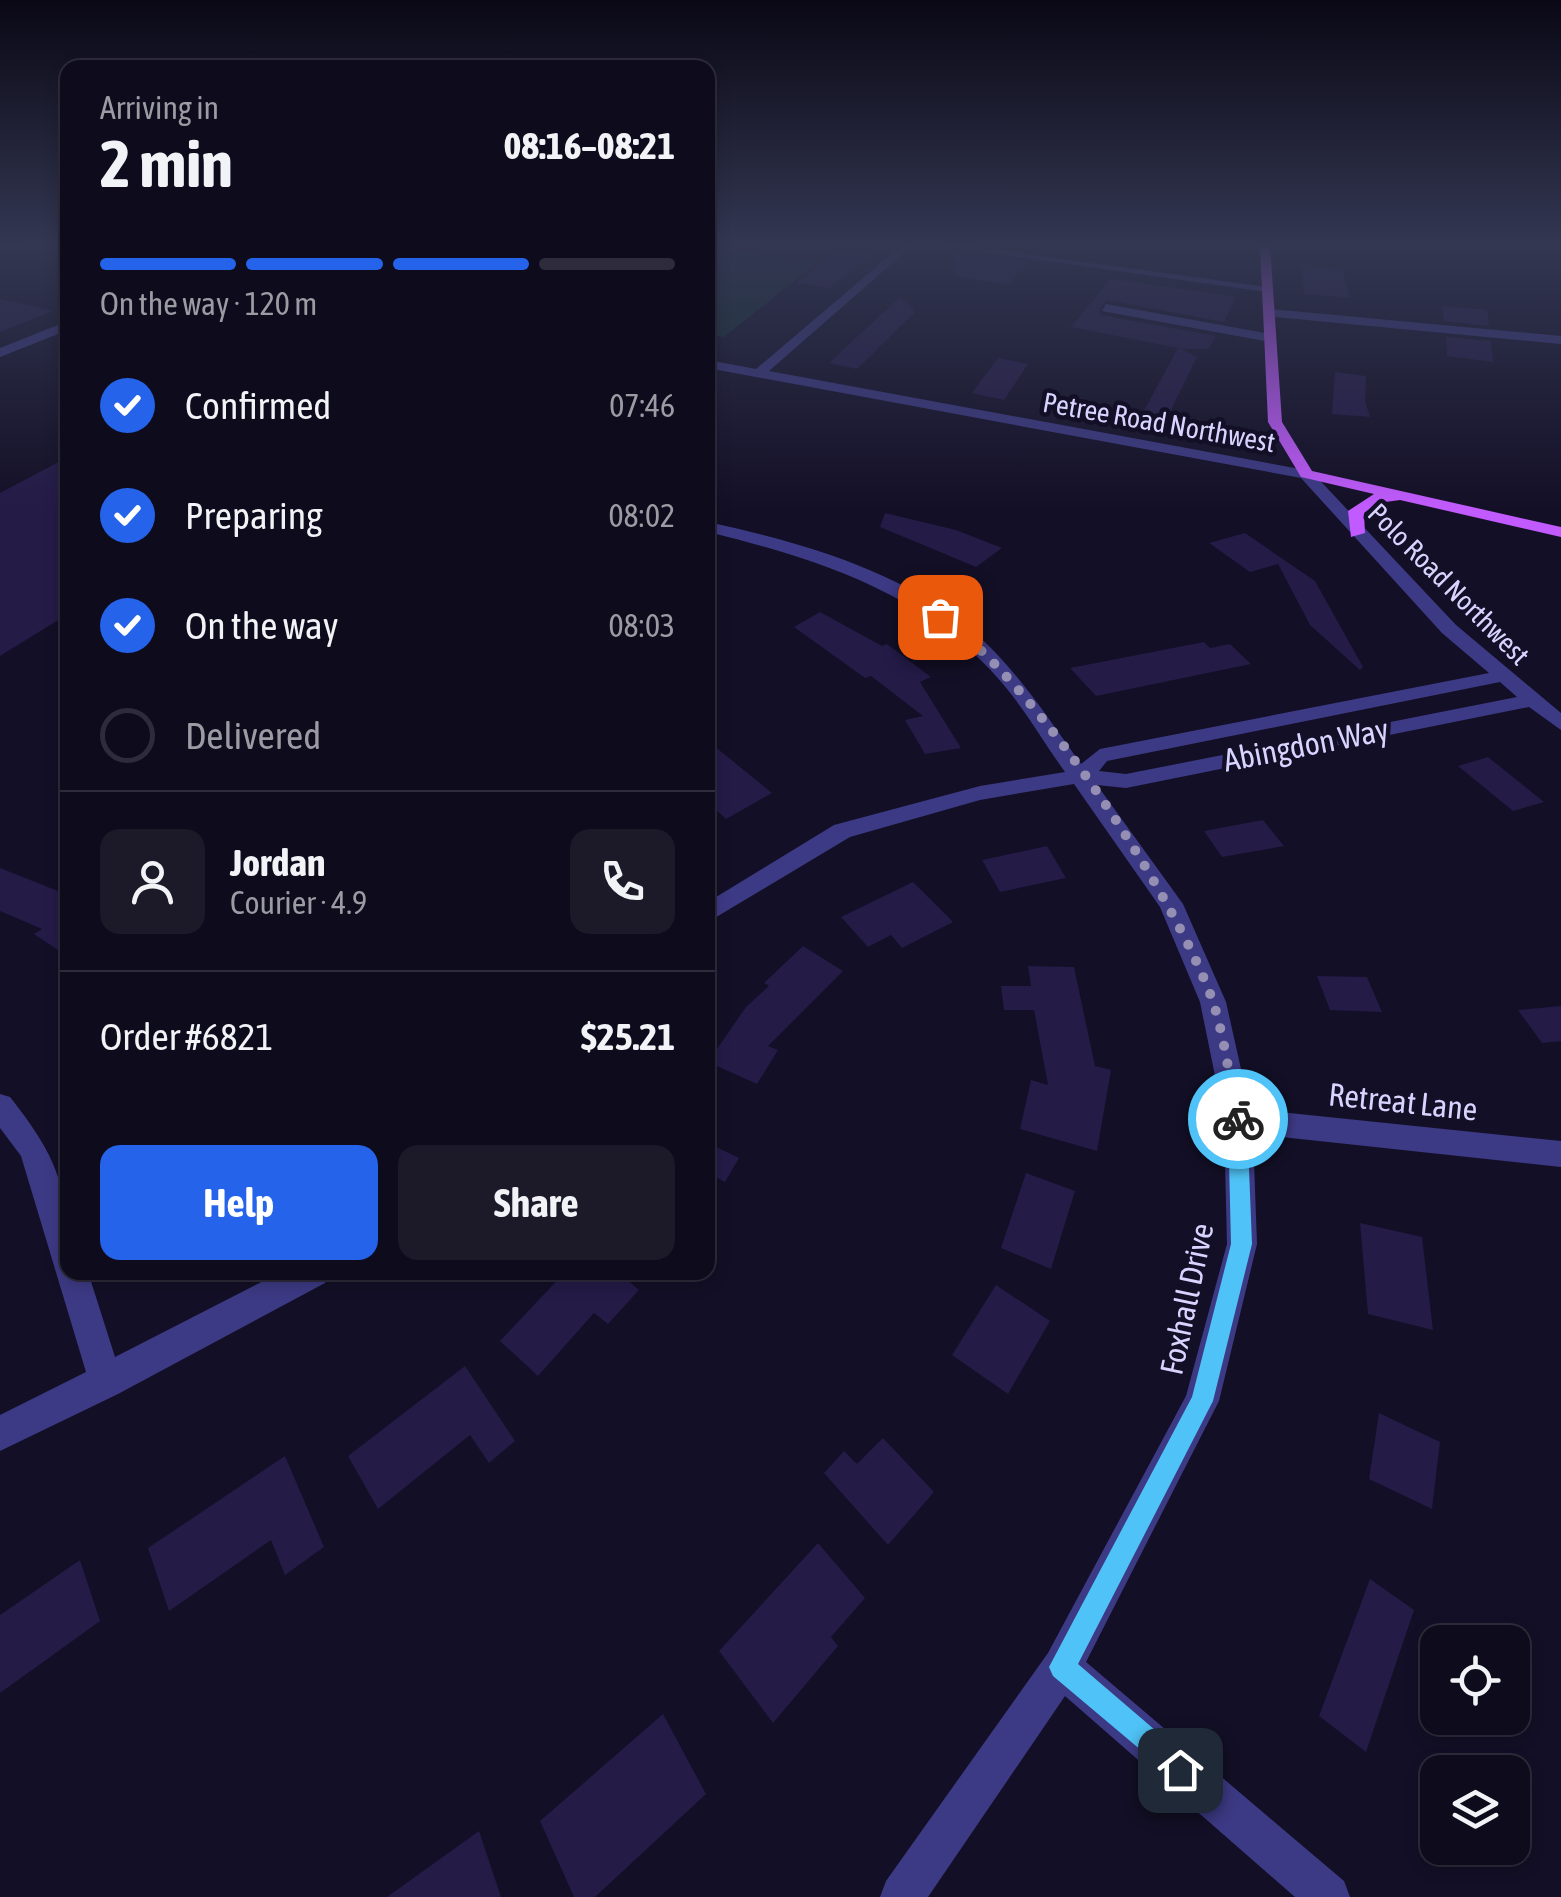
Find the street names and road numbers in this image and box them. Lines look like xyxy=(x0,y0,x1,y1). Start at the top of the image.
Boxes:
street label: Petree Road Northwest xyxy=(1040,386,1278,458)
street label: Polo Road Northwest xyxy=(1362,497,1536,671)
street label: Abingdon Way xyxy=(1220,710,1392,779)
street label: Retreat Lane xyxy=(1327,1075,1479,1128)
street label: Foxhall Drive xyxy=(1152,1220,1221,1378)

